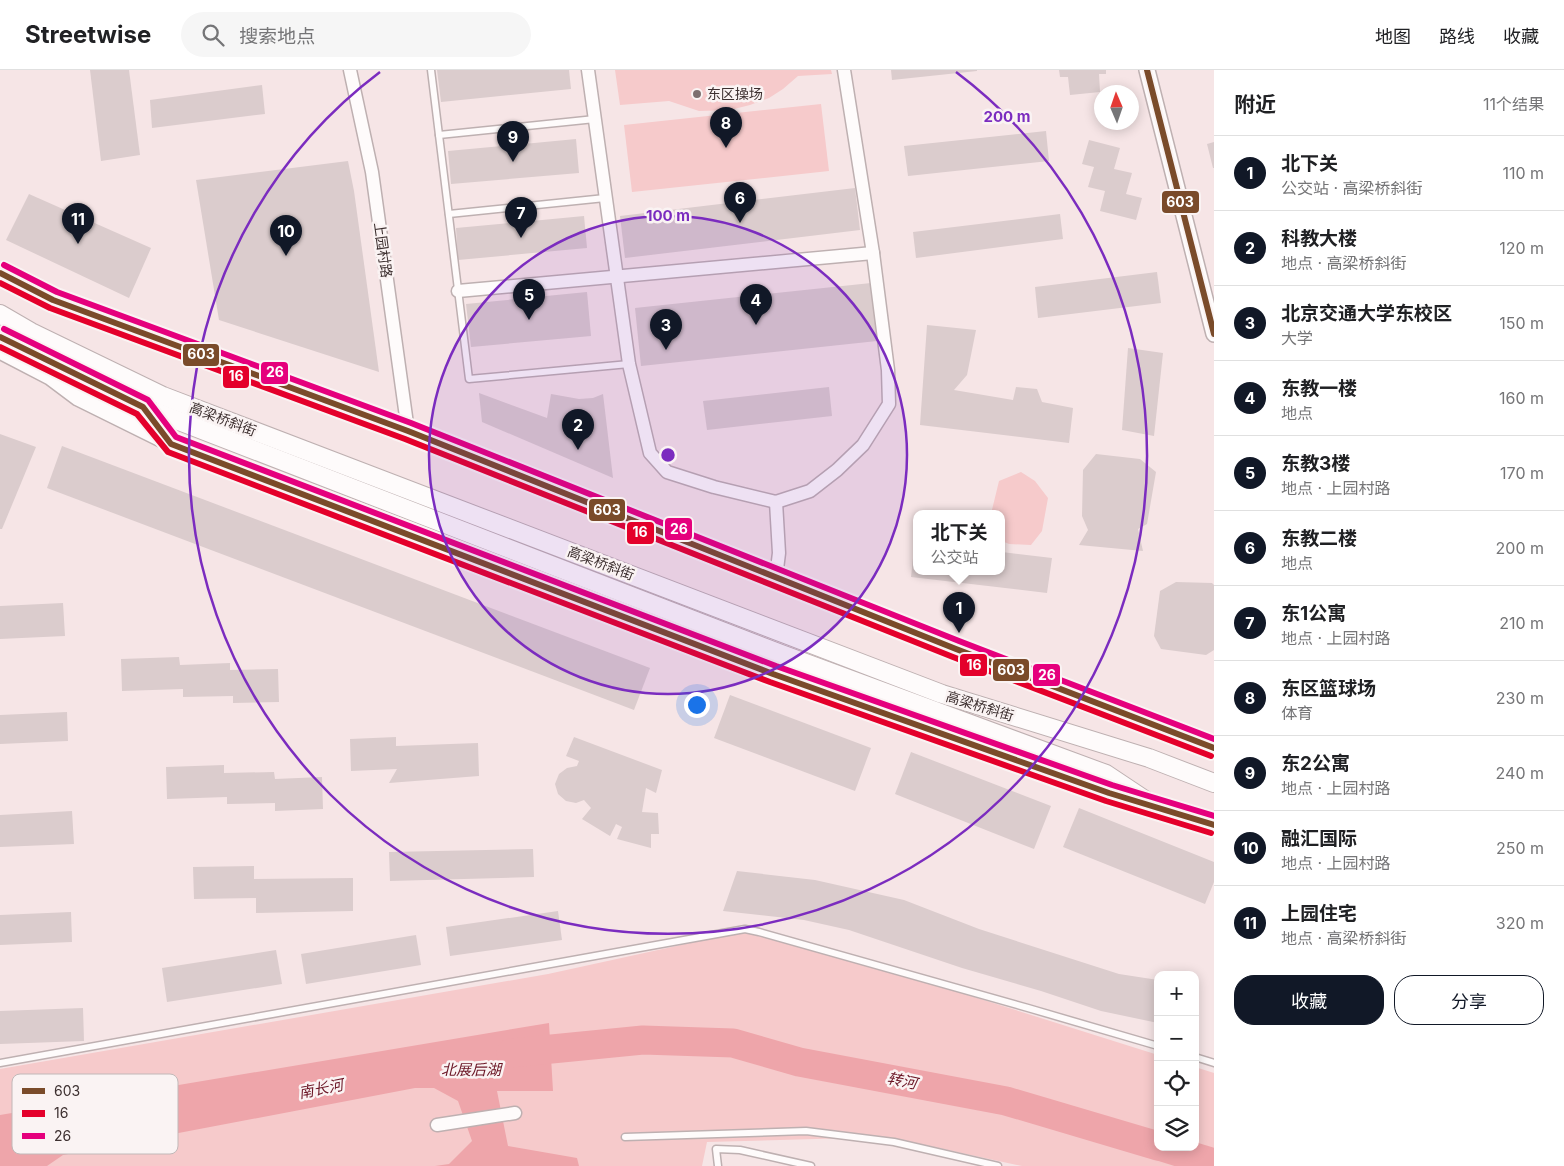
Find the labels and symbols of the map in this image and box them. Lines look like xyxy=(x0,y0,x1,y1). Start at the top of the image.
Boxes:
place label: 东区操场 xyxy=(707,85,763,102)
north arrow xyxy=(1094,85,1139,130)
marker: 东区操场 xyxy=(691,88,703,100)
pin: 8 xyxy=(710,107,742,148)
text: 200 m xyxy=(984,107,1030,126)
pin: 9 xyxy=(497,121,529,162)
pin: 6 xyxy=(724,182,756,223)
line badge: 603 xyxy=(1161,190,1200,214)
text: 603 xyxy=(1166,193,1194,210)
pin: 7 xyxy=(505,197,537,238)
pin: 11 xyxy=(62,203,94,244)
text: 100 m xyxy=(646,206,690,225)
pin: 10 xyxy=(270,215,302,256)
street label: 上园村路 xyxy=(371,221,396,279)
pin: 5 xyxy=(513,279,545,320)
pin: 4 xyxy=(740,284,772,325)
pin: 3 xyxy=(650,309,682,350)
line badge: 603 xyxy=(182,343,220,367)
text: 603 xyxy=(187,345,215,362)
line badge: 26 xyxy=(260,361,289,385)
text: 26 xyxy=(266,363,284,380)
line badge: 16 xyxy=(222,365,250,389)
text: 16 xyxy=(228,367,244,384)
street label: 高梁桥斜街 xyxy=(187,398,259,439)
pin: 2 xyxy=(562,409,594,450)
centre of rings xyxy=(659,446,677,464)
line badge: 603 xyxy=(588,498,626,522)
text: 603 xyxy=(593,501,621,518)
line badge: 26 xyxy=(664,517,693,541)
text: 26 xyxy=(670,520,688,537)
line badge: 16 xyxy=(626,521,655,545)
text: 16 xyxy=(632,523,648,540)
street label: 高梁桥斜街 xyxy=(565,542,637,583)
pin: 1 xyxy=(943,592,975,633)
line badge: 16 xyxy=(959,653,988,677)
text: 16 xyxy=(966,656,982,673)
line badge: 603 xyxy=(992,658,1030,682)
text: 603 xyxy=(997,661,1025,678)
line badge: 26 xyxy=(1032,663,1061,687)
text: 26 xyxy=(1038,666,1056,683)
street label: 高梁桥斜街 xyxy=(944,687,1016,724)
your location xyxy=(684,692,710,718)
water label: 北展后湖 xyxy=(441,1060,503,1079)
water label: 转河 xyxy=(886,1068,922,1093)
legend xyxy=(12,1074,178,1154)
water label: 南长河 xyxy=(297,1074,348,1102)
text: 603 xyxy=(54,1082,80,1099)
text: 16 xyxy=(54,1104,68,1121)
text: 26 xyxy=(54,1127,71,1144)

